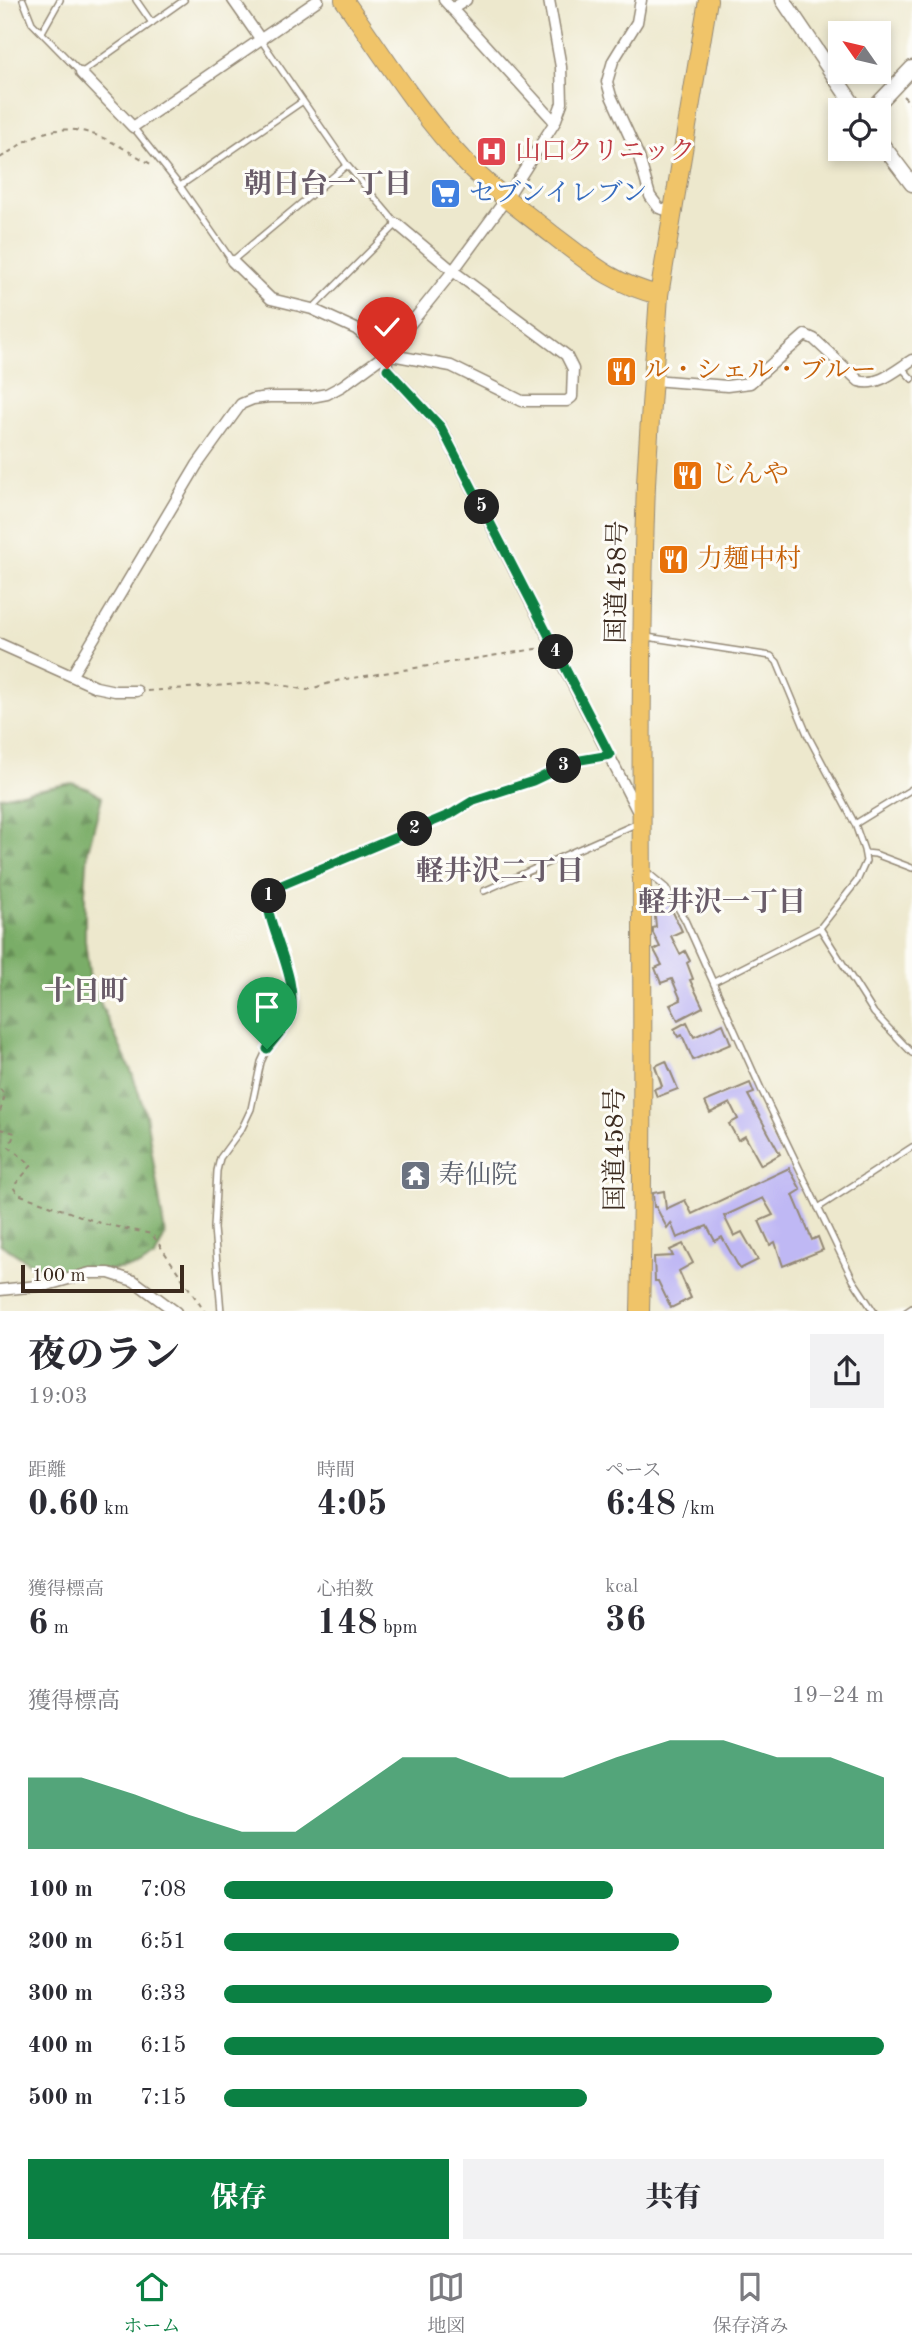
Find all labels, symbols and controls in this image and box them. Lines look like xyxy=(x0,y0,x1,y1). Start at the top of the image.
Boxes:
north arrow xyxy=(828,21,891,84)
map controls xyxy=(828,21,891,161)
button: locate xyxy=(828,98,891,161)
hospital icon: 山口クリニック xyxy=(475,135,509,169)
place label: 山口クリニック xyxy=(515,137,695,165)
district label: 朝日台一丁目 xyxy=(244,169,412,200)
supermarket icon: セブンイレブン xyxy=(429,177,463,211)
place label: セブンイレブン xyxy=(469,180,648,207)
pin xyxy=(357,297,417,369)
icon: check xyxy=(368,308,406,346)
restaurant icon: ル・シェル・ブルー xyxy=(604,354,638,388)
place label: ル・シェル・ブルー xyxy=(644,357,876,384)
restaurant icon: じんや xyxy=(671,458,705,492)
place label: じんや xyxy=(711,461,789,488)
pin: 5 xyxy=(464,490,500,524)
text: 5 xyxy=(476,497,487,516)
street label: 国道458号 xyxy=(602,520,632,644)
restaurant icon: 力麺中村 xyxy=(657,543,691,577)
place label: 力麺中村 xyxy=(697,545,801,573)
pin: 4 xyxy=(538,634,574,670)
text: 4 xyxy=(550,642,561,661)
pin: 3 xyxy=(546,748,582,784)
text: 3 xyxy=(558,756,569,775)
pin: 2 xyxy=(398,812,432,846)
text: 2 xyxy=(409,819,420,838)
district label: 軽井沢二丁目 xyxy=(416,855,584,887)
pin: 1 xyxy=(252,878,286,914)
text: 1 xyxy=(263,886,274,905)
district label: 軽井沢一丁目 xyxy=(638,886,806,918)
district label: 十日町 xyxy=(44,976,128,1007)
pin xyxy=(237,977,297,1049)
icon: arrive xyxy=(248,988,286,1026)
street label: 国道458号 xyxy=(601,1087,629,1211)
temple icon: 寿仙院 xyxy=(399,1159,433,1193)
place label: 寿仙院 xyxy=(439,1161,517,1189)
scale bar xyxy=(21,1262,184,1294)
text: 100 m xyxy=(32,1267,85,1286)
button: share xyxy=(810,1334,884,1408)
text: 夜のラン xyxy=(28,1338,180,1376)
text: 19:03 xyxy=(28,1385,88,1408)
text: 距離 xyxy=(28,1462,66,1481)
text: 時間 xyxy=(317,1462,355,1481)
text: ペース xyxy=(605,1462,661,1481)
text: 0.60 xyxy=(28,1487,99,1522)
text: 4:05 xyxy=(317,1487,387,1522)
text: 6:48 xyxy=(605,1487,676,1522)
text: km xyxy=(99,1500,129,1519)
text: /km xyxy=(676,1500,715,1519)
text: kcal xyxy=(605,1578,638,1597)
text: 獲得標高 xyxy=(28,1581,104,1600)
text: 心拍数 xyxy=(317,1581,374,1600)
text: 36 xyxy=(605,1603,646,1638)
text: 6 xyxy=(28,1606,48,1641)
text: 148 xyxy=(317,1606,378,1641)
text: m xyxy=(48,1619,69,1638)
text: bpm xyxy=(378,1619,418,1638)
text: 19–24 m xyxy=(792,1684,884,1707)
text: 獲得標高 xyxy=(28,1690,120,1713)
text: 100 m xyxy=(28,1878,93,1901)
text: 7:08 xyxy=(140,1878,186,1901)
text: 200 m xyxy=(28,1930,93,1953)
text: 6:51 xyxy=(140,1930,186,1953)
text: 300 m xyxy=(28,1982,93,2005)
text: 6:33 xyxy=(140,1982,186,2005)
text: 400 m xyxy=(28,2034,93,2057)
text: 6:15 xyxy=(140,2034,186,2057)
text: 500 m xyxy=(28,2086,93,2109)
text: 7:15 xyxy=(140,2086,186,2109)
button: 保存 xyxy=(28,2159,449,2239)
button: 共有 xyxy=(463,2159,884,2239)
tab: ホーム xyxy=(123,2268,181,2339)
tab: 地図 xyxy=(427,2268,466,2339)
tab: 保存済み xyxy=(712,2268,789,2339)

